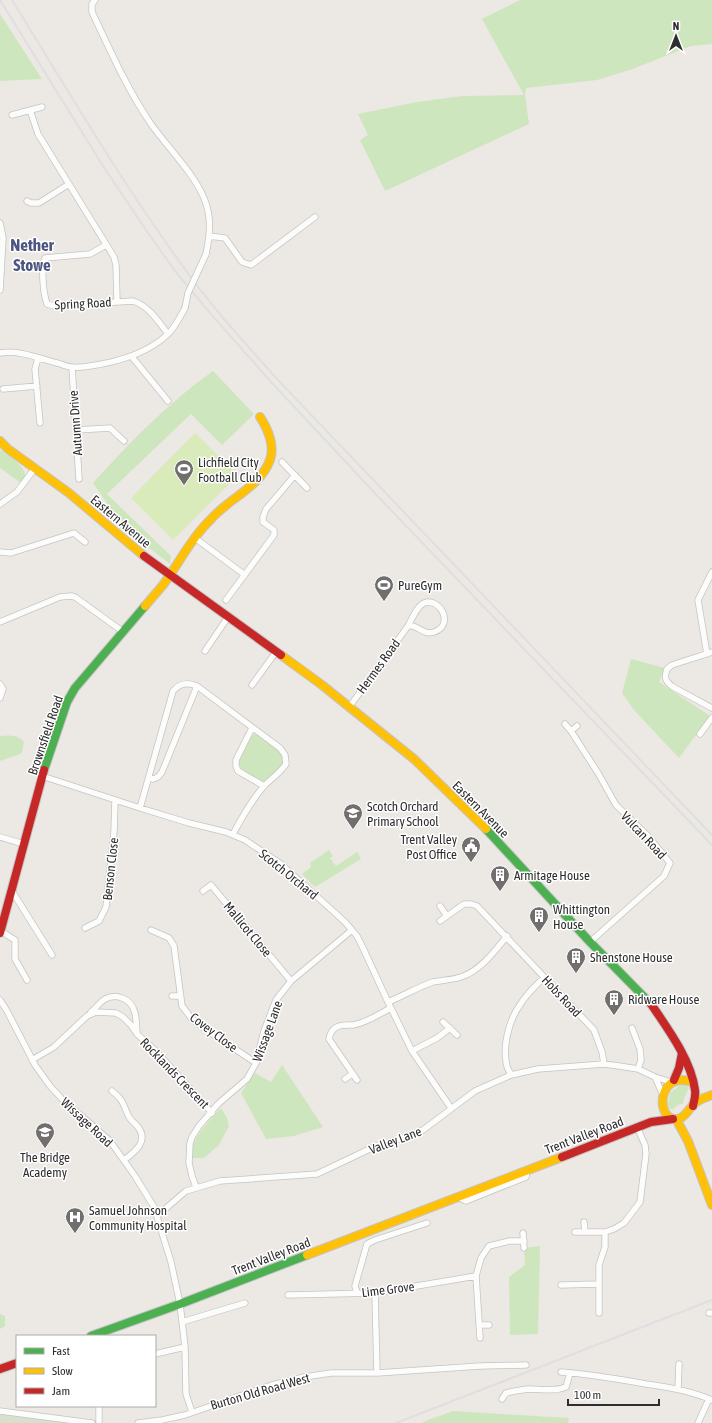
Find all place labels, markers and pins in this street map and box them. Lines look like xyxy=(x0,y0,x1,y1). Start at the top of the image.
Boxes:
place label: Lichfield City Football Club xyxy=(198,455,262,485)
sports icon: Lichfield City Football Club xyxy=(173,458,195,486)
sports icon: PureGym xyxy=(373,574,395,602)
place label: PureGym xyxy=(398,578,442,593)
place label: Scotch Orchard Primary School xyxy=(367,799,439,829)
school or university icon: Scotch Orchard Primary School xyxy=(342,802,364,830)
place label: Trent Valley Post Office xyxy=(401,832,458,862)
public building icon: Trent Valley Post Office xyxy=(460,835,482,863)
building icon: Armitage House xyxy=(489,864,511,892)
place label: Armitage House xyxy=(514,868,590,883)
place label: Whittington House xyxy=(553,902,610,932)
building icon: Whittington House xyxy=(528,905,550,933)
building icon: Shenstone House xyxy=(565,946,587,974)
place label: Shenstone House xyxy=(590,950,673,965)
building icon: Ridware House xyxy=(603,988,625,1016)
place label: Ridware House xyxy=(628,992,699,1007)
school or university icon: The Bridge Academy xyxy=(34,1121,56,1149)
place label: The Bridge Academy xyxy=(20,1150,70,1180)
place label: Samuel Johnson Community Hospital xyxy=(89,1203,187,1233)
hospital icon: Samuel Johnson Community Hospital xyxy=(64,1206,86,1234)

